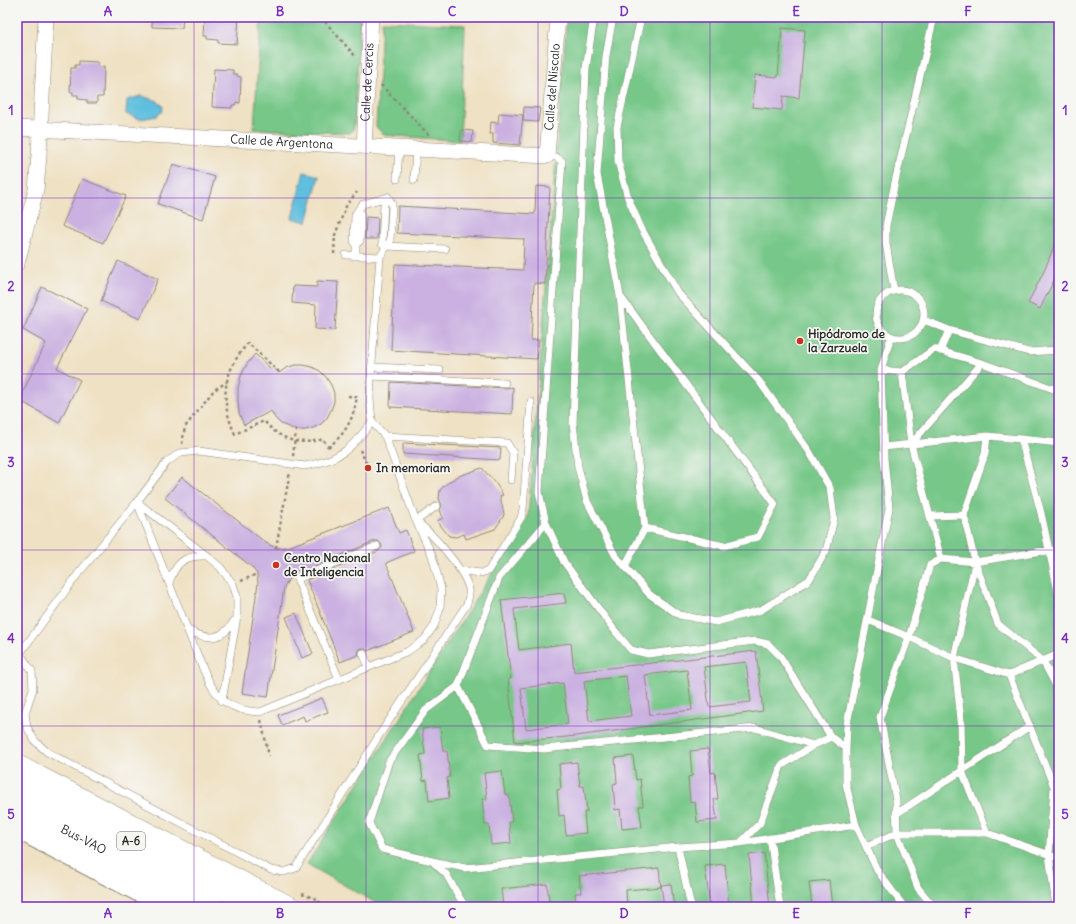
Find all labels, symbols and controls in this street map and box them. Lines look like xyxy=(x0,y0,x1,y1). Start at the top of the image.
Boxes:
text: A xyxy=(104,3,113,20)
text: B xyxy=(276,3,285,20)
text: C xyxy=(448,3,457,20)
text: D xyxy=(619,3,629,20)
text: E xyxy=(792,3,800,20)
text: F xyxy=(964,3,972,20)
street label: Calle de Cercis xyxy=(357,42,377,122)
street label: Calle del Níscalo xyxy=(541,43,563,131)
text: 1 xyxy=(8,102,14,119)
text: 1 xyxy=(1062,102,1068,119)
street label: Calle de Argentona xyxy=(230,131,334,152)
text: 2 xyxy=(7,278,15,295)
text: 2 xyxy=(1061,278,1069,295)
place label: Hipódromo de la Zarzuela xyxy=(808,326,886,355)
marker: Hipódromo de la Zarzuela xyxy=(795,336,805,346)
text: 3 xyxy=(7,454,15,471)
text: 3 xyxy=(1061,454,1069,471)
place label: In memoriam xyxy=(376,460,451,475)
marker: In memoriam xyxy=(363,463,373,473)
place label: Centro Nacional de Inteligencia xyxy=(284,550,371,580)
marker: Centro Nacional de Inteligencia xyxy=(271,560,281,570)
text: 4 xyxy=(7,630,15,647)
text: 4 xyxy=(1061,630,1069,647)
text: 5 xyxy=(7,806,15,823)
text: 5 xyxy=(1061,806,1069,823)
street label: Bus-VAO xyxy=(58,821,109,857)
road number: A-6 xyxy=(117,832,145,850)
text: A xyxy=(104,905,113,922)
text: B xyxy=(276,905,285,922)
text: C xyxy=(448,905,457,922)
text: D xyxy=(619,905,629,922)
text: E xyxy=(792,905,800,922)
text: F xyxy=(964,905,972,922)

